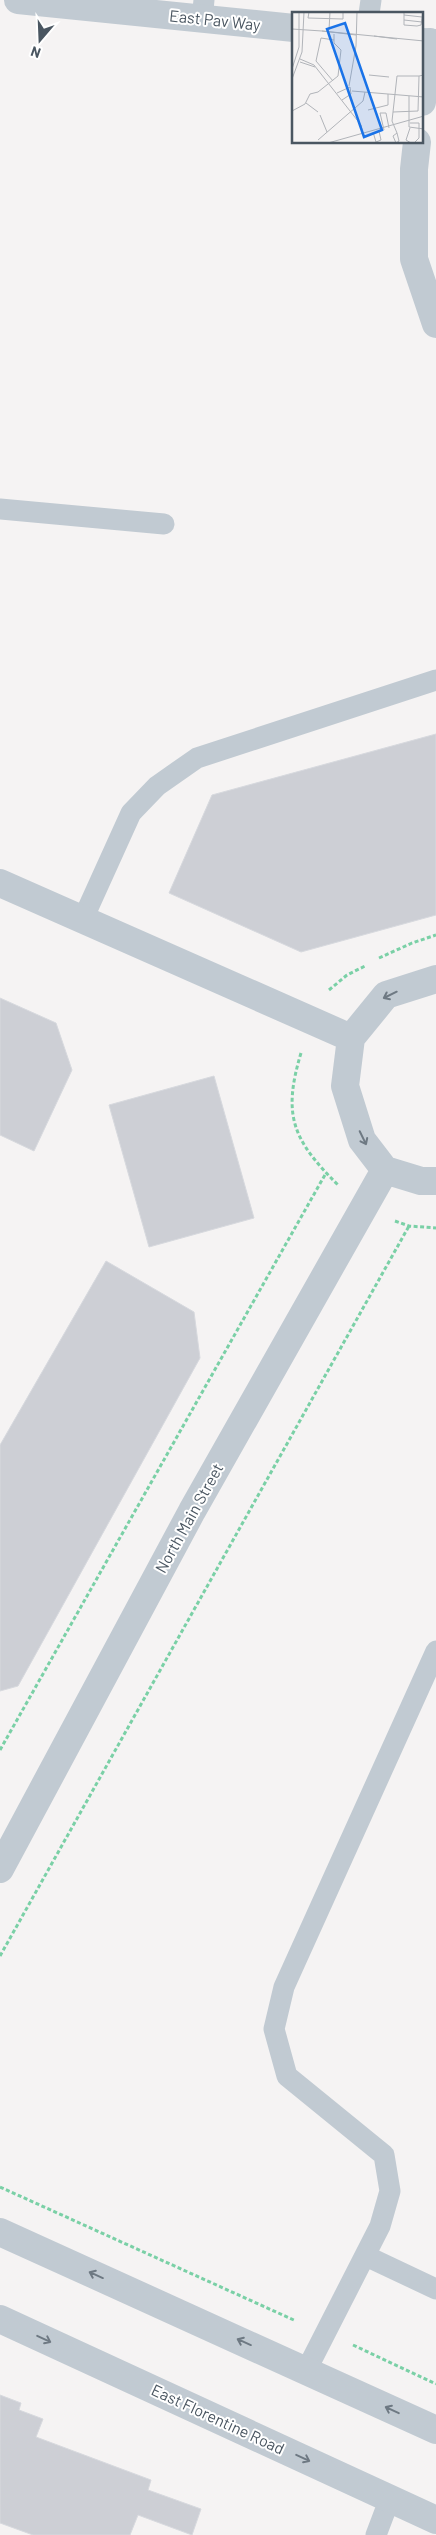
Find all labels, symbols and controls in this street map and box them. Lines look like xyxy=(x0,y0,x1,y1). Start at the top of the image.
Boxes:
street label: East Pav Way xyxy=(169,5,262,34)
inset map xyxy=(292,12,424,144)
north arrow xyxy=(15,15,65,65)
text: N xyxy=(28,43,43,62)
one-way arrow xyxy=(383,990,398,1000)
one-way arrow xyxy=(359,1130,368,1145)
street label: North Main Street xyxy=(151,1460,227,1576)
one-way arrow xyxy=(89,2270,104,2280)
one-way arrow xyxy=(36,2335,51,2345)
one-way arrow xyxy=(237,2337,252,2347)
street label: East Florentine Road xyxy=(149,2379,288,2458)
one-way arrow xyxy=(385,2404,400,2414)
one-way arrow xyxy=(295,2454,310,2464)

